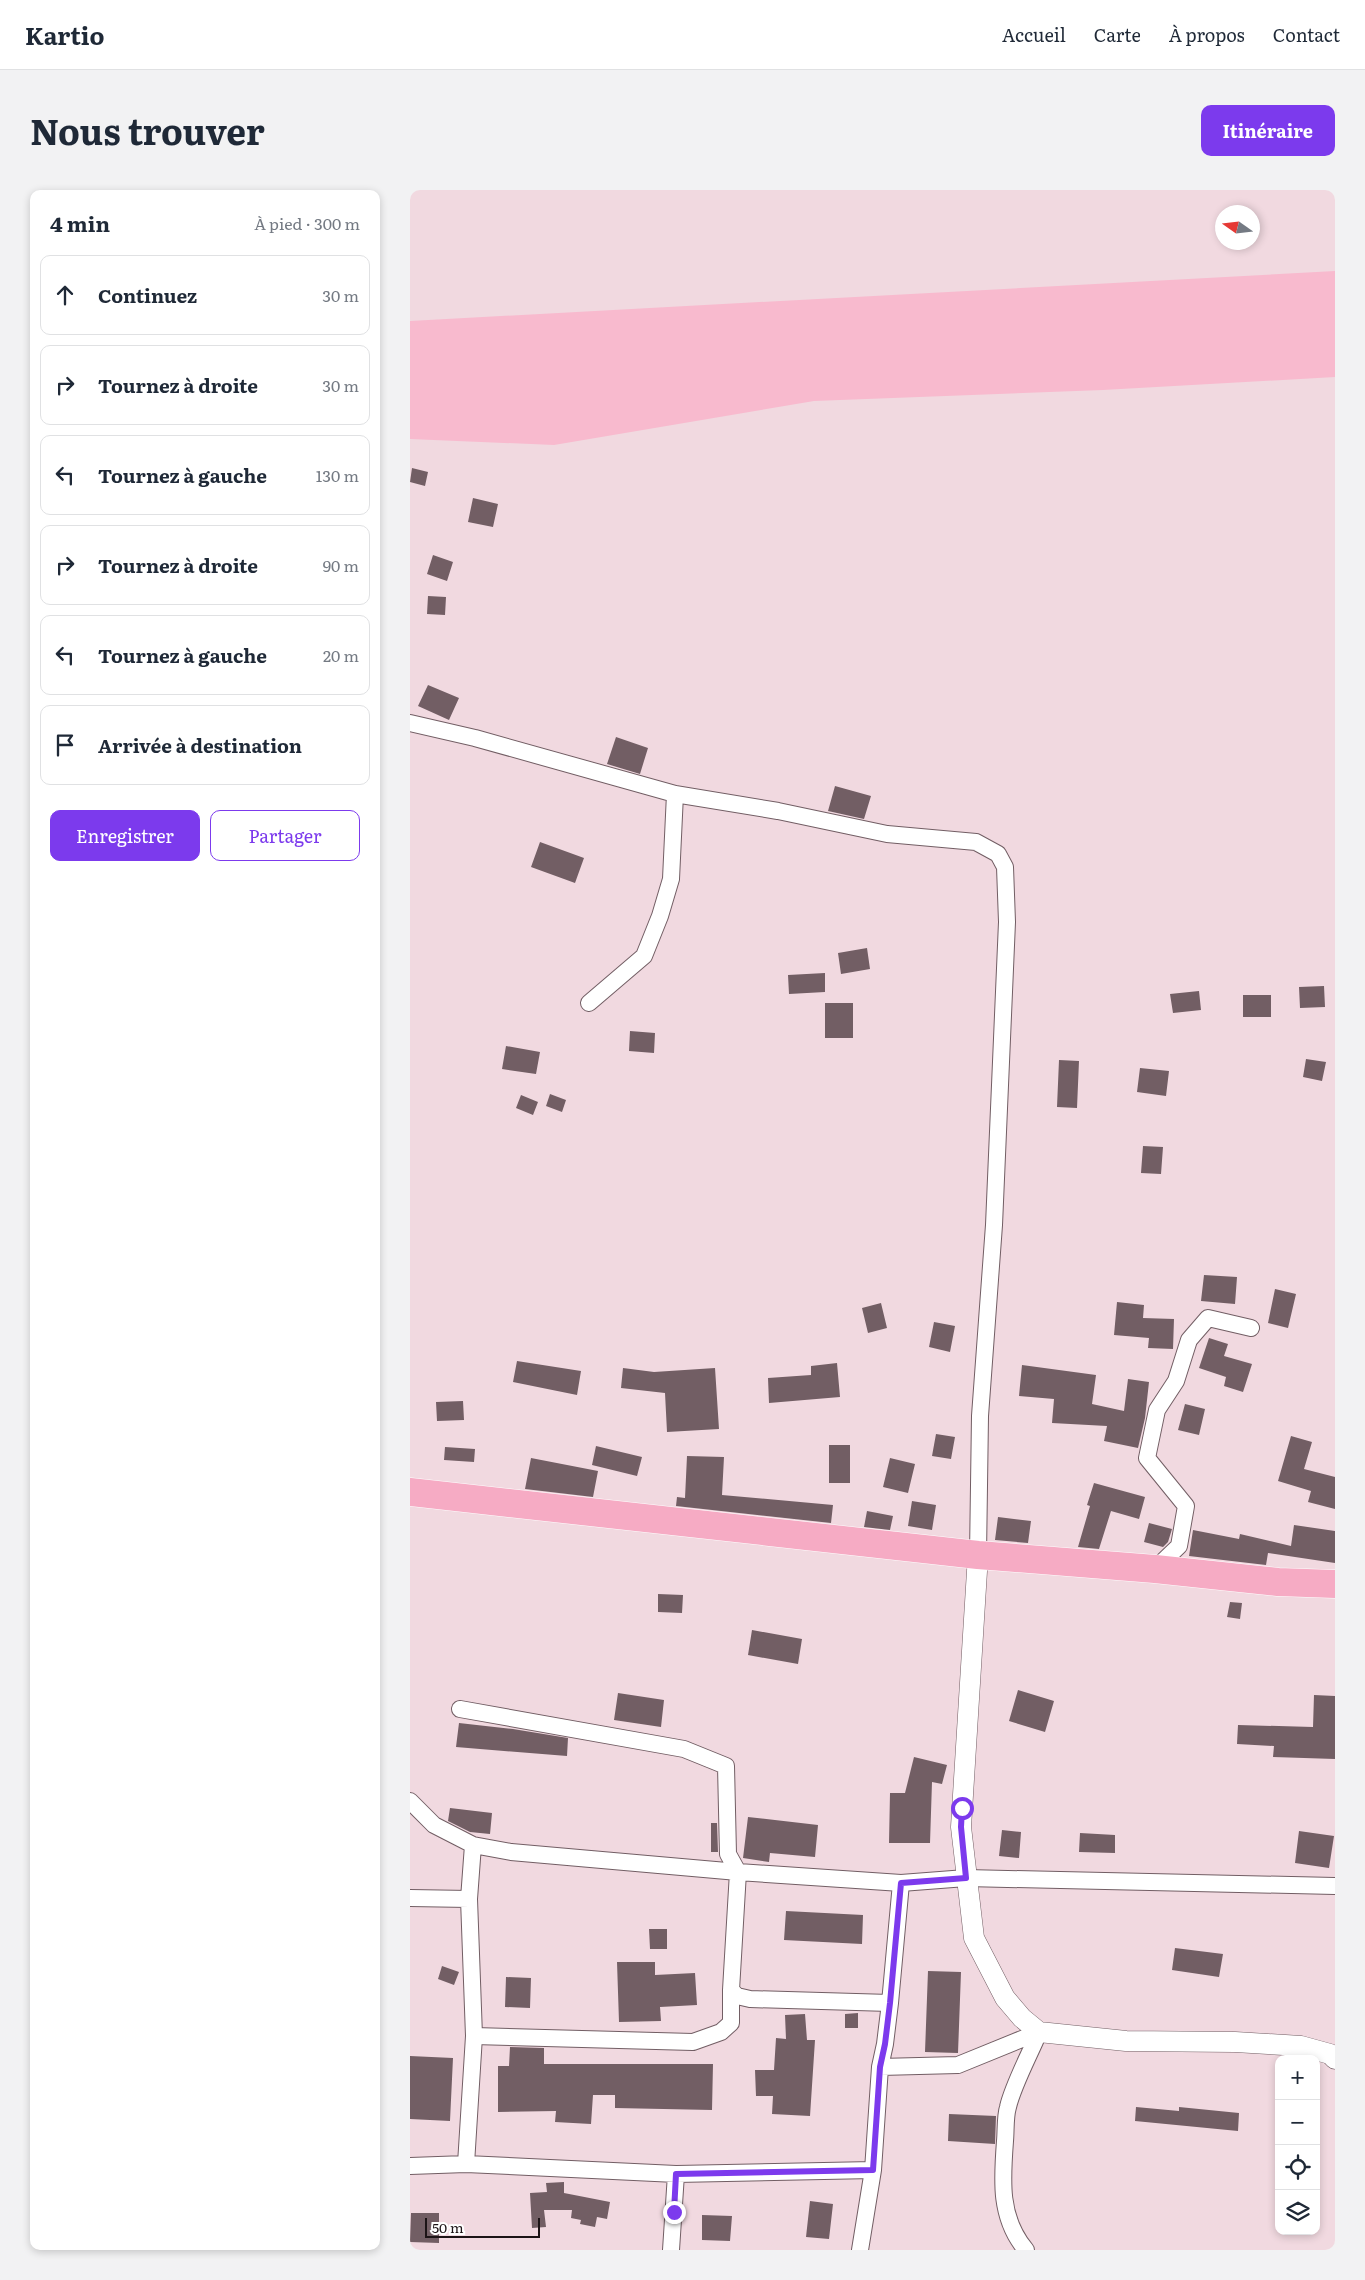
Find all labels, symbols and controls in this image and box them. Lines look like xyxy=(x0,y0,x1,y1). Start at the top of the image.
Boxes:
text: Kartio xyxy=(25,17,104,52)
text: Accueil xyxy=(1002,21,1066,48)
text: Carte xyxy=(1094,21,1141,48)
text: À propos xyxy=(1169,21,1245,48)
text: Contact xyxy=(1273,21,1340,48)
text: Nous trouver xyxy=(30,104,265,156)
button: Itinéraire xyxy=(1201,105,1335,156)
north arrow xyxy=(1215,205,1260,250)
text: 4 min xyxy=(50,207,110,238)
text: À pied · 300 m xyxy=(254,211,360,235)
icon: ahead xyxy=(51,281,79,309)
text: Continuez xyxy=(98,281,197,309)
text: 30 m xyxy=(322,283,359,307)
icon: right xyxy=(51,371,79,399)
text: Tournez à droite xyxy=(98,371,258,399)
text: 30 m xyxy=(322,373,359,397)
icon: left xyxy=(51,461,79,489)
text: Tournez à gauche xyxy=(98,461,267,489)
text: 130 m xyxy=(316,463,359,487)
icon: right xyxy=(51,551,79,579)
text: Tournez à droite xyxy=(98,551,258,579)
text: 90 m xyxy=(323,553,359,577)
icon: left xyxy=(51,641,79,669)
text: Tournez à gauche xyxy=(98,641,267,669)
text: 20 m xyxy=(323,643,359,667)
icon: arrive xyxy=(51,731,79,759)
text: Arrivée à destination xyxy=(98,731,302,759)
button: Enregistrer xyxy=(50,810,200,861)
button: Partager xyxy=(210,810,360,861)
route start xyxy=(951,1797,974,1820)
map controls xyxy=(1275,2055,1320,2235)
button: + xyxy=(1275,2055,1320,2100)
button: − xyxy=(1275,2100,1320,2145)
button: locate xyxy=(1275,2145,1320,2190)
button: layers xyxy=(1275,2190,1320,2235)
route end xyxy=(663,2201,686,2224)
scale bar xyxy=(425,2215,540,2238)
text: 50 m xyxy=(432,2217,464,2237)

